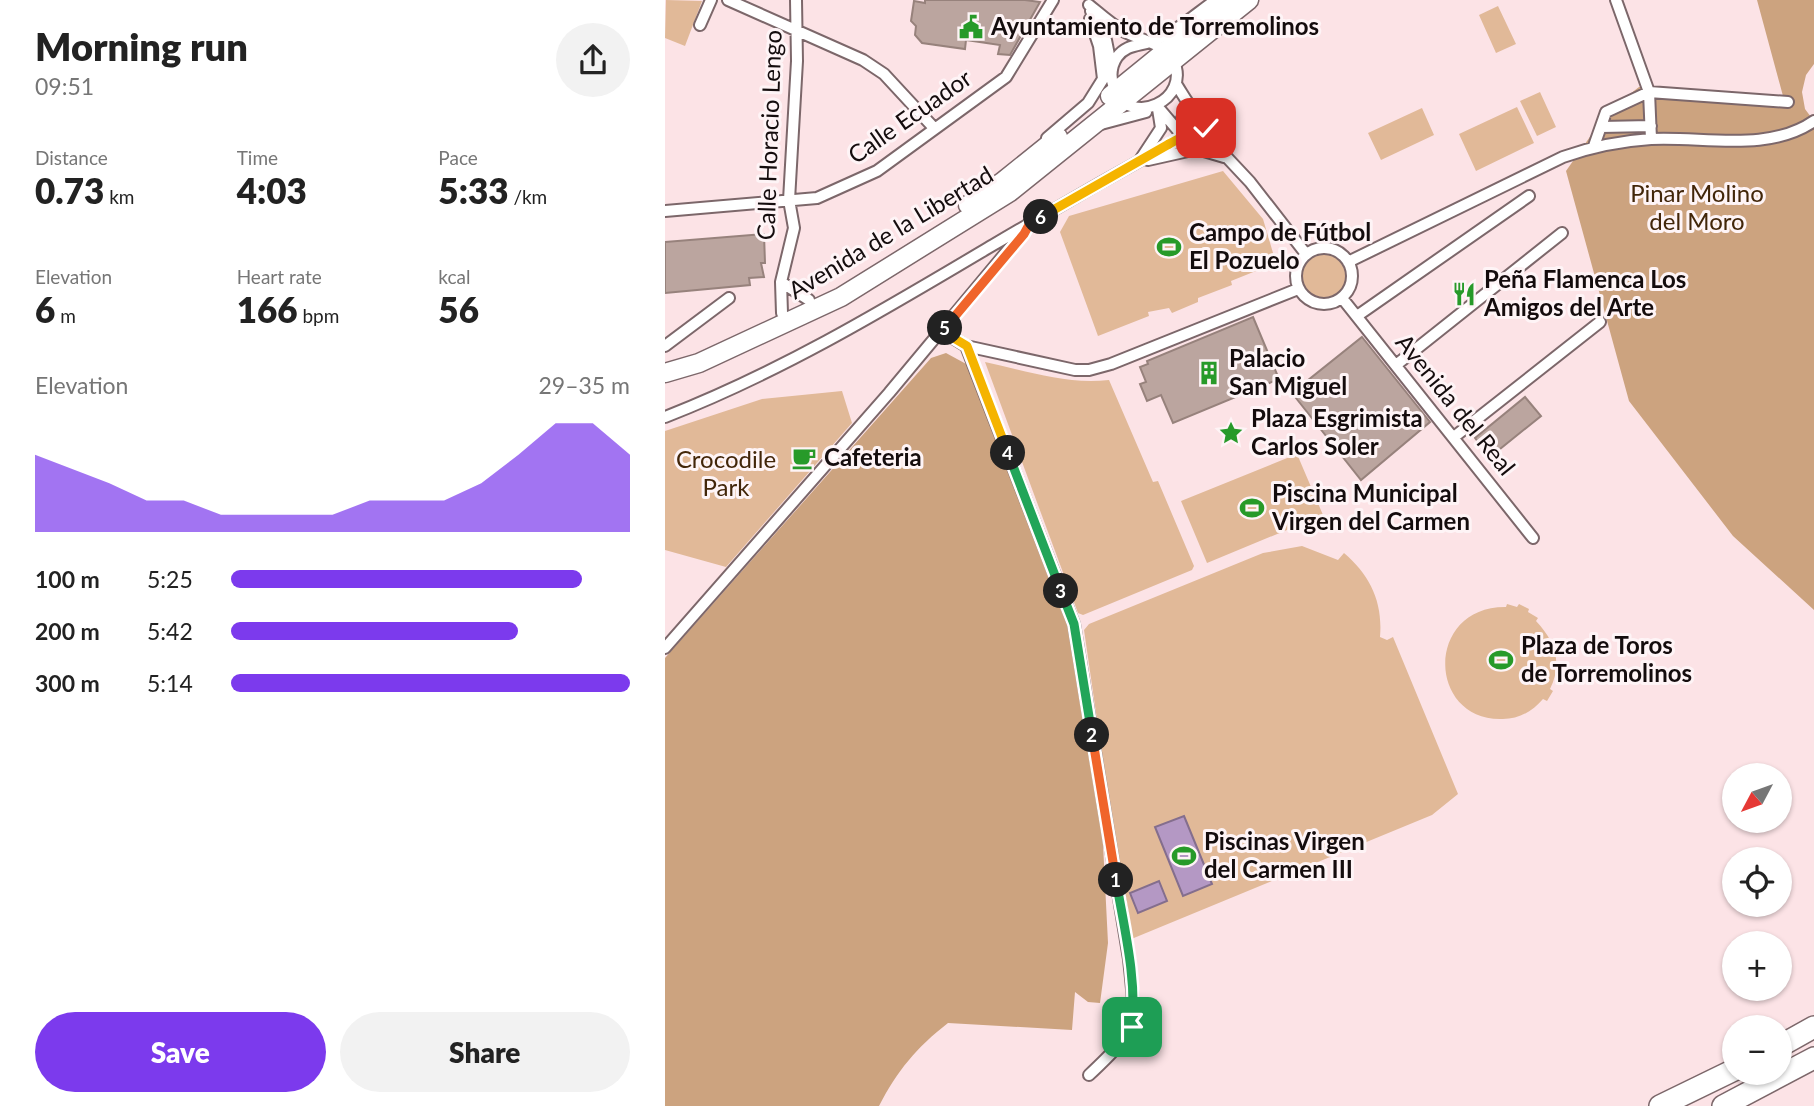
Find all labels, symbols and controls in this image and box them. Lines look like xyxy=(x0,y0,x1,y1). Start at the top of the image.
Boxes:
place label: Ayuntamiento de Torremolinos xyxy=(990,11,1319,40)
public building icon: Ayuntamiento de Torremolinos xyxy=(957,13,985,41)
text: Morning run xyxy=(35,23,248,69)
button: share xyxy=(556,23,630,97)
street label: Calle Horacio Lengo xyxy=(750,29,787,241)
street label: Calle Ecuador xyxy=(842,62,977,169)
text: 09:51 xyxy=(35,72,94,100)
pin xyxy=(1176,98,1236,158)
icon: check xyxy=(1187,109,1225,147)
text: Distance xyxy=(35,146,108,169)
text: Time xyxy=(237,146,278,169)
text: Pace xyxy=(438,146,478,169)
street label: Avenida de la Libertad xyxy=(783,159,998,304)
text: 0.73 xyxy=(35,169,104,211)
text: 4:03 xyxy=(237,169,307,211)
text: 5:33 xyxy=(438,169,509,211)
park label: Pinar Molino del Moro xyxy=(1630,178,1764,235)
text: km xyxy=(104,185,134,208)
text: /km xyxy=(509,185,547,208)
pin: 6 xyxy=(1023,200,1059,234)
text: 6 xyxy=(1035,205,1046,228)
place label: Campo de Fútbol El Pozuelo xyxy=(1189,217,1371,274)
sports icon: Campo de Fútbol El Pozuelo xyxy=(1155,233,1183,261)
place label: Peña Flamenca Los Amigos del Arte xyxy=(1483,264,1686,321)
text: Elevation xyxy=(35,265,112,288)
text: Heart rate xyxy=(237,265,322,288)
text: kcal xyxy=(438,265,470,288)
restaurant icon: Peña Flamenca Los Amigos del Arte xyxy=(1450,280,1478,308)
text: 6 xyxy=(35,288,55,330)
text: 166 xyxy=(237,288,298,330)
text: 56 xyxy=(438,288,479,330)
text: m xyxy=(55,304,76,327)
text: bpm xyxy=(298,304,339,327)
pin: 5 xyxy=(927,310,963,346)
text: 5 xyxy=(939,316,950,339)
street label: Avenida del Real xyxy=(1390,328,1522,480)
place label: Palacio San Miguel xyxy=(1229,343,1347,400)
building icon: Palacio San Miguel xyxy=(1195,359,1223,387)
text: Elevation xyxy=(35,371,128,399)
text: 29–35 m xyxy=(538,371,630,399)
place label: Plaza Esgrimista Carlos Soler xyxy=(1251,403,1423,460)
place icon: Plaza Esgrimista Carlos Soler xyxy=(1217,419,1245,447)
pin: 4 xyxy=(991,435,1025,470)
text: 4 xyxy=(1002,441,1013,464)
place label: Cafeteria xyxy=(824,442,922,471)
park label: Crocodile Park xyxy=(676,444,776,501)
cafe icon: Cafeteria xyxy=(790,444,818,472)
place label: Piscina Municipal Virgen del Carmen xyxy=(1271,478,1470,535)
sports icon: Piscina Municipal Virgen del Carmen xyxy=(1238,494,1266,522)
text: 100 m xyxy=(35,565,100,593)
text: 5:25 xyxy=(147,565,193,593)
pin: 3 xyxy=(1043,574,1079,608)
text: 3 xyxy=(1055,579,1066,602)
text: 200 m xyxy=(35,617,100,645)
text: 5:42 xyxy=(147,617,193,645)
place label: Plaza de Toros de Torremolinos xyxy=(1521,630,1692,687)
sports icon: Plaza de Toros de Torremolinos xyxy=(1487,646,1515,674)
text: 300 m xyxy=(35,669,100,697)
text: 5:14 xyxy=(147,669,193,697)
pin: 2 xyxy=(1075,718,1109,752)
text: 2 xyxy=(1086,723,1097,746)
north arrow xyxy=(1722,763,1792,833)
map controls xyxy=(1722,763,1792,1085)
place label: Piscinas Virgen del Carmen III xyxy=(1204,826,1365,883)
sports icon: Piscinas Virgen del Carmen III xyxy=(1170,842,1198,870)
button: locate xyxy=(1722,847,1792,917)
pin: 1 xyxy=(1099,862,1133,898)
text: 1 xyxy=(1110,868,1121,891)
button: + xyxy=(1722,931,1792,1001)
pin xyxy=(1102,997,1162,1057)
icon: arrive xyxy=(1113,1008,1151,1046)
button: Save xyxy=(35,1012,326,1092)
button: Share xyxy=(340,1012,630,1092)
button: − xyxy=(1722,1015,1792,1085)

